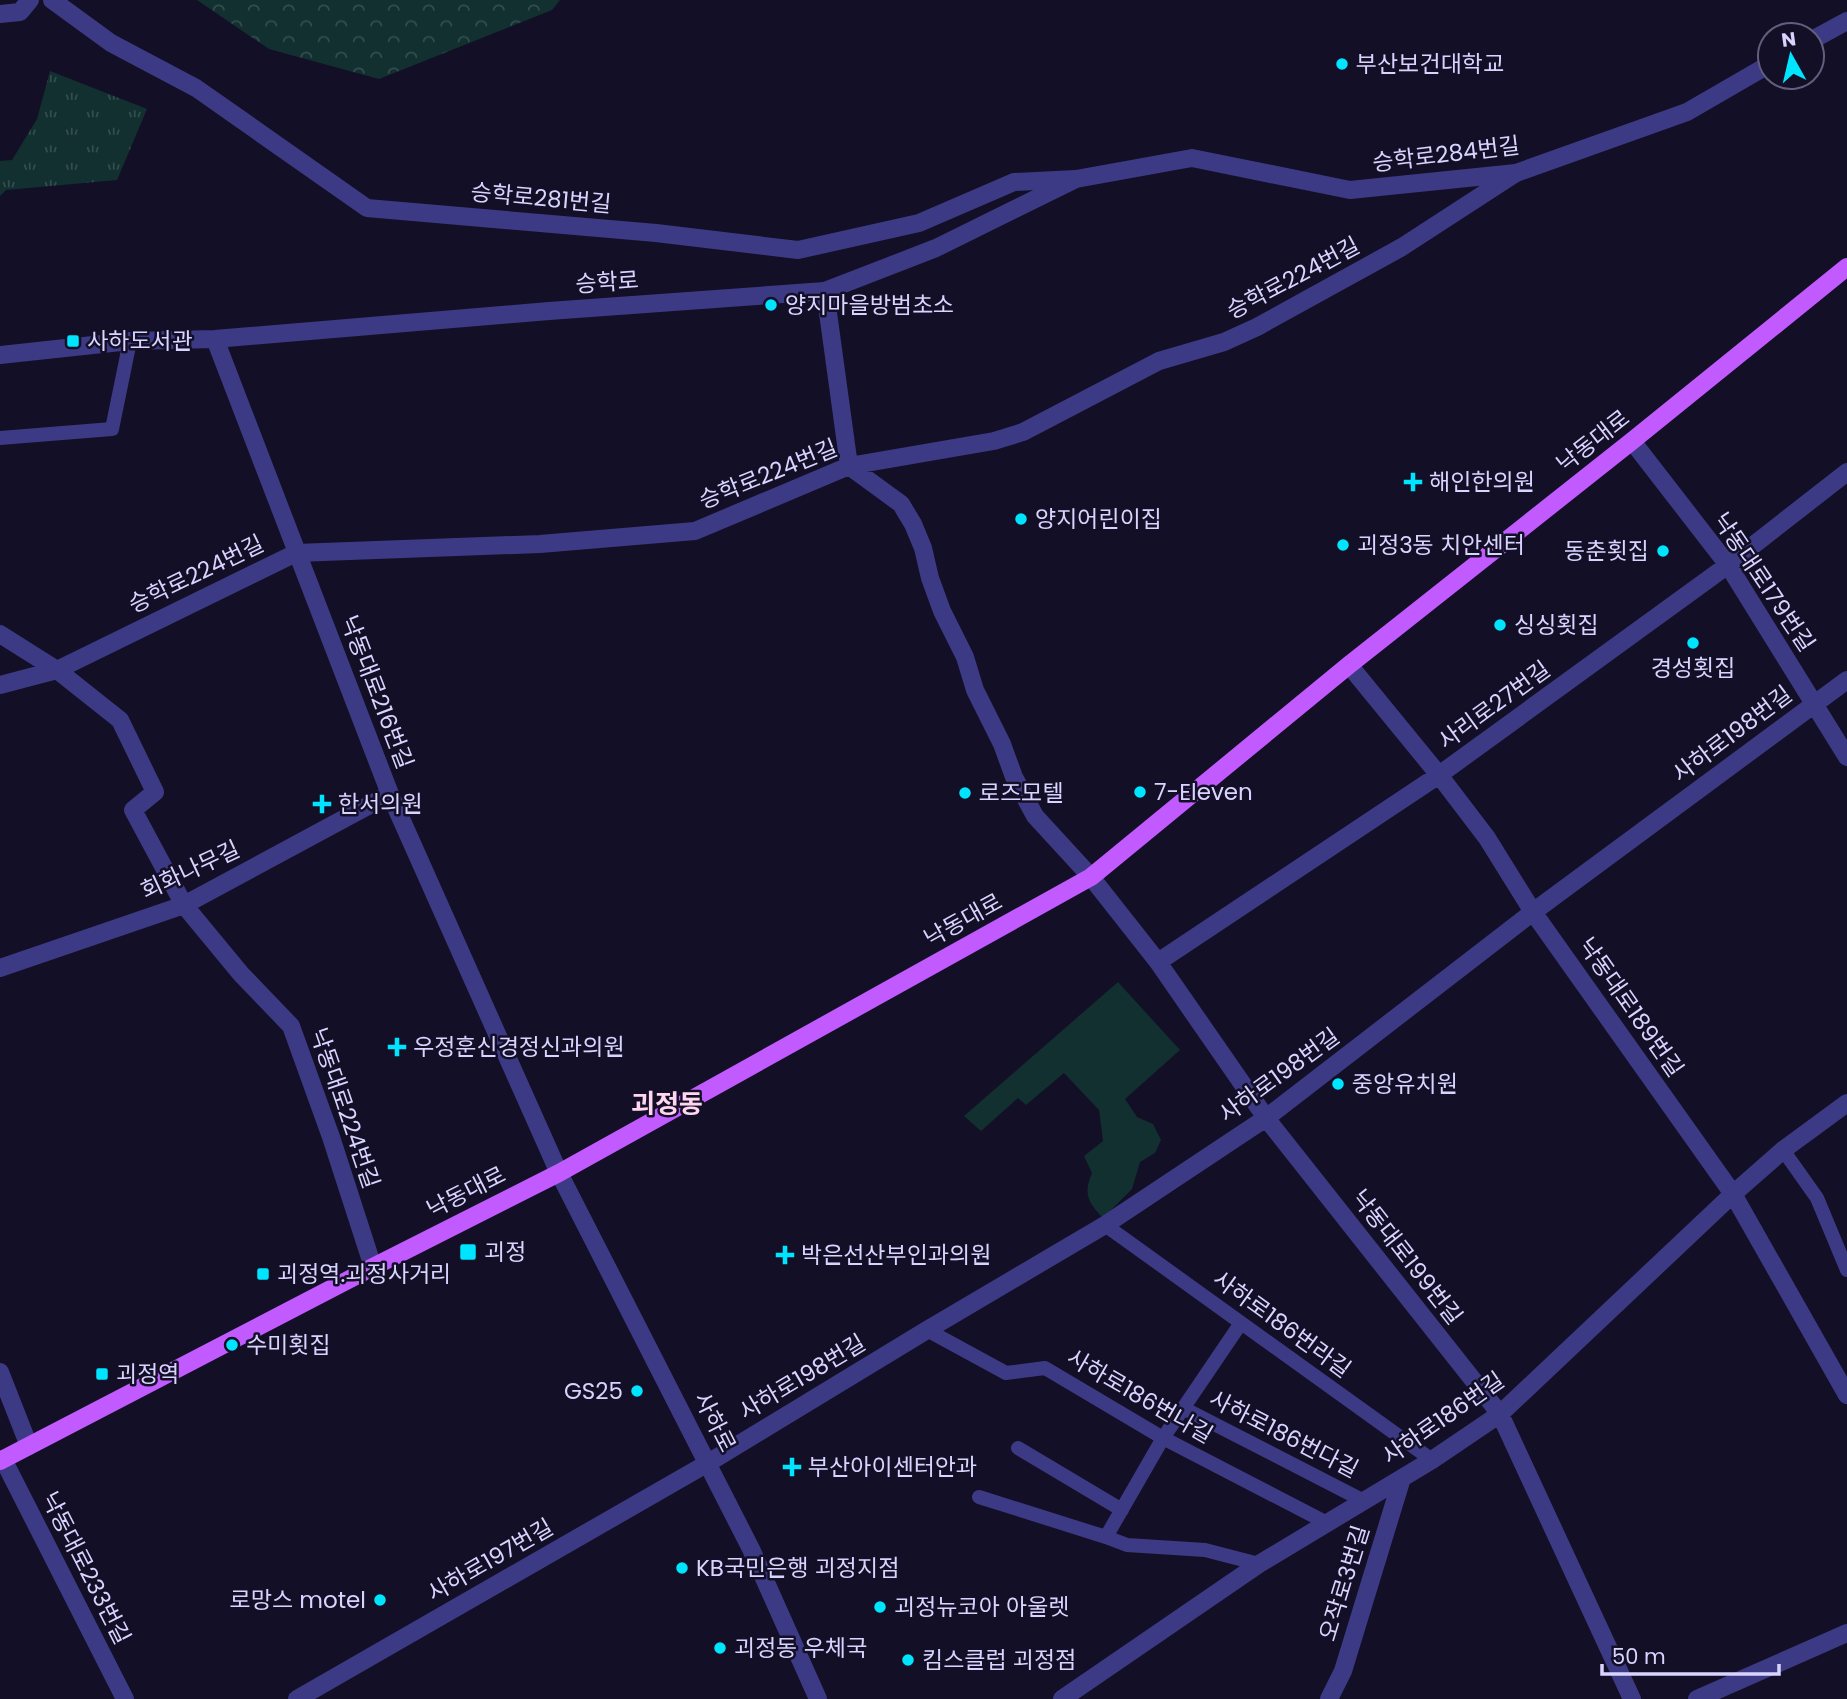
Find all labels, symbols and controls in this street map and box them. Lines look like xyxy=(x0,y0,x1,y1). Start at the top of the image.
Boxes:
north arrow xyxy=(1756,21,1826,91)
text: N xyxy=(1780,25,1798,54)
place label: 부산보건대학교 xyxy=(1356,48,1504,80)
marker: 부산보건대학교 xyxy=(1334,56,1350,72)
street label: 승학로284번길 xyxy=(1371,129,1521,179)
street label: 승학로281번길 xyxy=(469,176,613,220)
street label: 승학로224번길 xyxy=(1221,229,1365,327)
street label: 승학로 xyxy=(574,264,640,300)
place label: 양지마을방범초소 xyxy=(785,289,954,321)
marker: 양지마을방범초소 xyxy=(763,297,779,313)
place label: 사하도서관 xyxy=(87,325,193,357)
marker: 사하도서관 xyxy=(65,333,81,349)
street label: 낙동대로 xyxy=(1550,402,1636,480)
street label: 승학로224번길 xyxy=(694,432,842,516)
place label: 해인한의원 xyxy=(1429,466,1535,498)
marker: 해인한의원 xyxy=(1403,472,1423,492)
place label: 양지어린이집 xyxy=(1035,503,1162,535)
street label: 낙동대로179번길 xyxy=(1706,506,1822,658)
marker: 양지어린이집 xyxy=(1013,511,1029,527)
street label: 승학로224번길 xyxy=(123,527,269,621)
place label: 괴정3동 치안센터 xyxy=(1357,529,1525,561)
place label: 동춘횟집 xyxy=(1564,535,1649,567)
marker: 괴정3동 치안센터 xyxy=(1335,537,1351,553)
marker: 동춘횟집 xyxy=(1655,543,1671,559)
place label: 싱싱횟집 xyxy=(1514,609,1599,641)
street label: 낙동대로216번길 xyxy=(333,611,421,773)
marker: 싱싱횟집 xyxy=(1492,617,1508,633)
marker: 경성횟집 xyxy=(1685,635,1701,651)
place label: 경성횟집 xyxy=(1651,652,1735,684)
street label: 사리로27번길 xyxy=(1431,653,1557,757)
street label: 사하로198번길 xyxy=(1666,678,1798,790)
place label: 7-Eleven xyxy=(1154,776,1253,808)
place label: 로즈모텔 xyxy=(979,777,1064,809)
marker: 7-Eleven xyxy=(1132,784,1148,800)
marker: 로즈모텔 xyxy=(957,785,973,801)
place label: 한서의원 xyxy=(338,788,423,820)
marker: 한서의원 xyxy=(312,794,332,814)
street label: 회화나무길 xyxy=(135,833,245,907)
street label: 낙동대로 xyxy=(918,885,1008,955)
street label: 낙동대로189번길 xyxy=(1571,931,1691,1083)
street label: 사하로198번길 xyxy=(1212,1020,1346,1130)
street label: 낙동대로224번길 xyxy=(303,1023,387,1193)
place label: 우정훈신경정신과의원 xyxy=(413,1031,625,1063)
marker: 우정훈신경정신과의원 xyxy=(387,1037,407,1057)
place label: 중앙유치원 xyxy=(1352,1068,1458,1100)
marker: 중앙유치원 xyxy=(1330,1076,1346,1092)
district label: 괴정동 xyxy=(631,1086,703,1122)
street label: 낙동대로 xyxy=(421,1159,511,1225)
street label: 낙동대로199번길 xyxy=(1344,1183,1470,1331)
place label: 괴정 xyxy=(484,1236,526,1268)
place label: 박은선산부인과의원 xyxy=(801,1239,991,1271)
marker: 괴정 xyxy=(458,1242,478,1262)
marker: 박은선산부인과의원 xyxy=(775,1245,795,1265)
place label: 괴정역.괴정사거리 xyxy=(277,1258,451,1290)
street label: 사하로186번라길 xyxy=(1206,1263,1358,1385)
marker: 괴정역.괴정사거리 xyxy=(255,1266,271,1282)
street label: 사하로198번길 xyxy=(733,1327,871,1427)
place label: 수미횟집 xyxy=(246,1329,331,1361)
marker: 수미횟집 xyxy=(224,1337,240,1353)
street label: 사하로186번나길 xyxy=(1061,1341,1219,1451)
place label: 괴정역 xyxy=(116,1358,179,1390)
street label: 사하로186번길 xyxy=(1376,1364,1510,1472)
marker: 괴정역 xyxy=(94,1366,110,1382)
place label: GS25 xyxy=(564,1375,623,1407)
marker: GS25 xyxy=(629,1383,645,1399)
street label: 사하로186번다길 xyxy=(1204,1383,1364,1485)
street label: 사하로 xyxy=(686,1386,744,1458)
place label: 부산아이센터안과 xyxy=(808,1451,977,1483)
marker: 부산아이센터안과 xyxy=(782,1457,802,1477)
street label: 낙동대로233번길 xyxy=(34,1486,138,1650)
street label: 사하로197번길 xyxy=(421,1511,559,1609)
street label: 오작로3번길 xyxy=(1311,1521,1377,1645)
place label: KB국민은행 괴정지점 xyxy=(696,1552,899,1584)
marker: KB국민은행 괴정지점 xyxy=(674,1560,690,1576)
place label: 로망스 motel xyxy=(230,1584,366,1616)
place label: 괴정뉴코아 아울렛 xyxy=(894,1591,1069,1623)
marker: 로망스 motel xyxy=(372,1592,388,1608)
marker: 괴정뉴코아 아울렛 xyxy=(872,1599,888,1615)
place label: 괴정동 우체국 xyxy=(734,1632,867,1664)
scale bar xyxy=(1602,1632,1779,1676)
marker: 괴정동 우체국 xyxy=(712,1640,728,1656)
text: 50 m xyxy=(1612,1642,1666,1671)
place label: 킴스클럽 괴정점 xyxy=(922,1644,1076,1676)
marker: 킴스클럽 괴정점 xyxy=(900,1652,916,1668)

